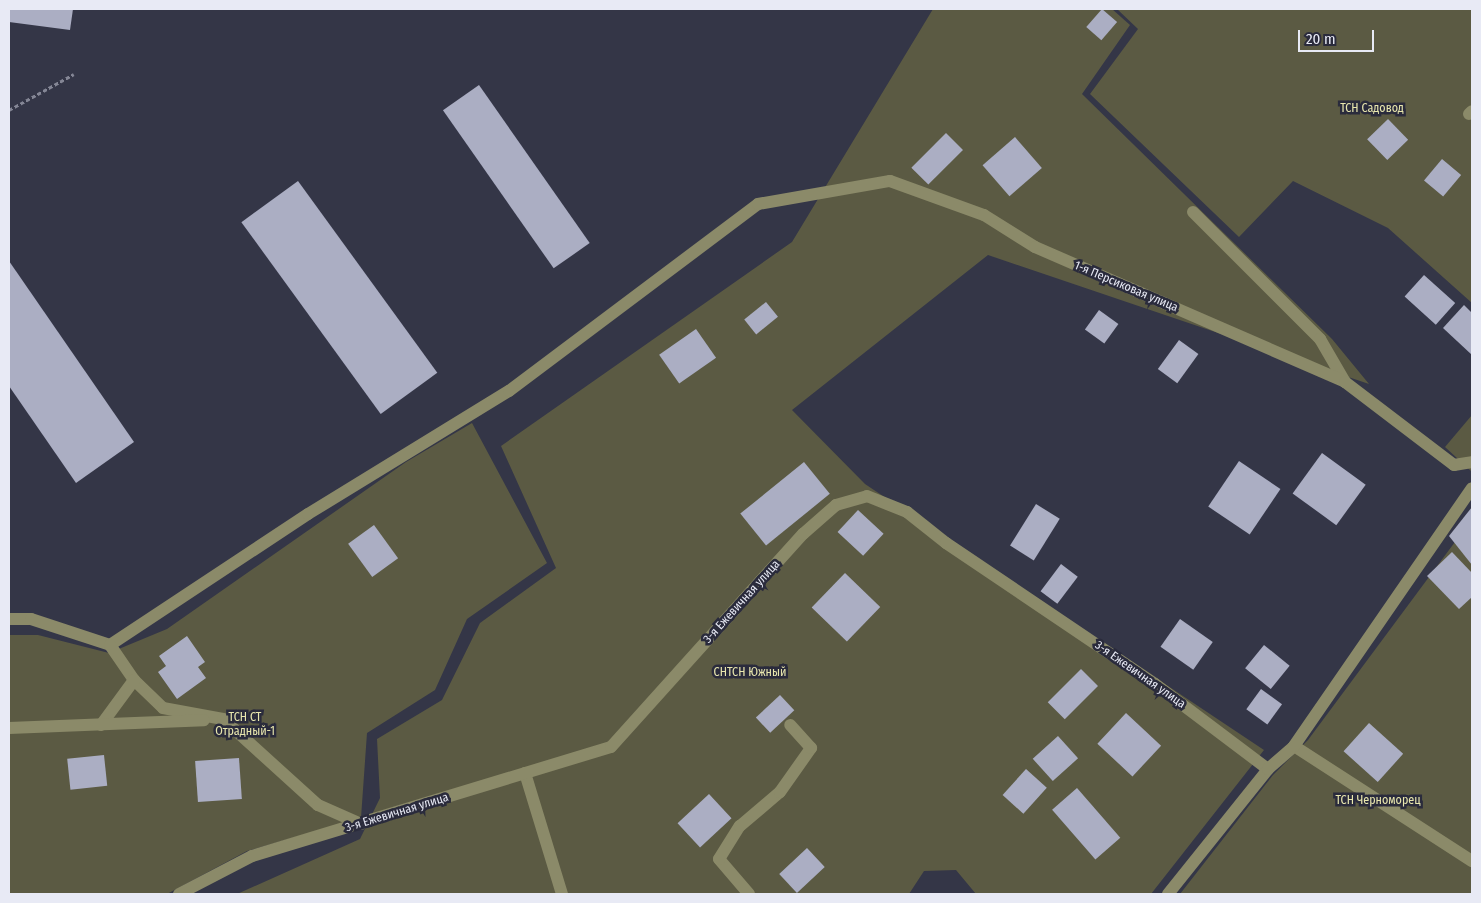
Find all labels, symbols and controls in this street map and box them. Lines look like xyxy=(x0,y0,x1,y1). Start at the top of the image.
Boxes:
scale bar xyxy=(1301,20,1377,52)
text: 20 m xyxy=(1306,30,1336,48)
park label: ТСН Садовод xyxy=(1340,102,1404,116)
street label: 1-я Персиковая улица xyxy=(1072,259,1180,315)
street label: 3-я Ежевичная улица xyxy=(701,557,783,647)
street label: 3-я Ежевичная улица xyxy=(1092,638,1188,712)
park label: СНТСН Южный xyxy=(714,666,786,680)
park label: ТСН СТ Отрадный-1 xyxy=(215,711,275,739)
street label: 3-я Ежевичная улица xyxy=(344,790,450,836)
park label: ТСН Черноморец xyxy=(1335,794,1421,808)

